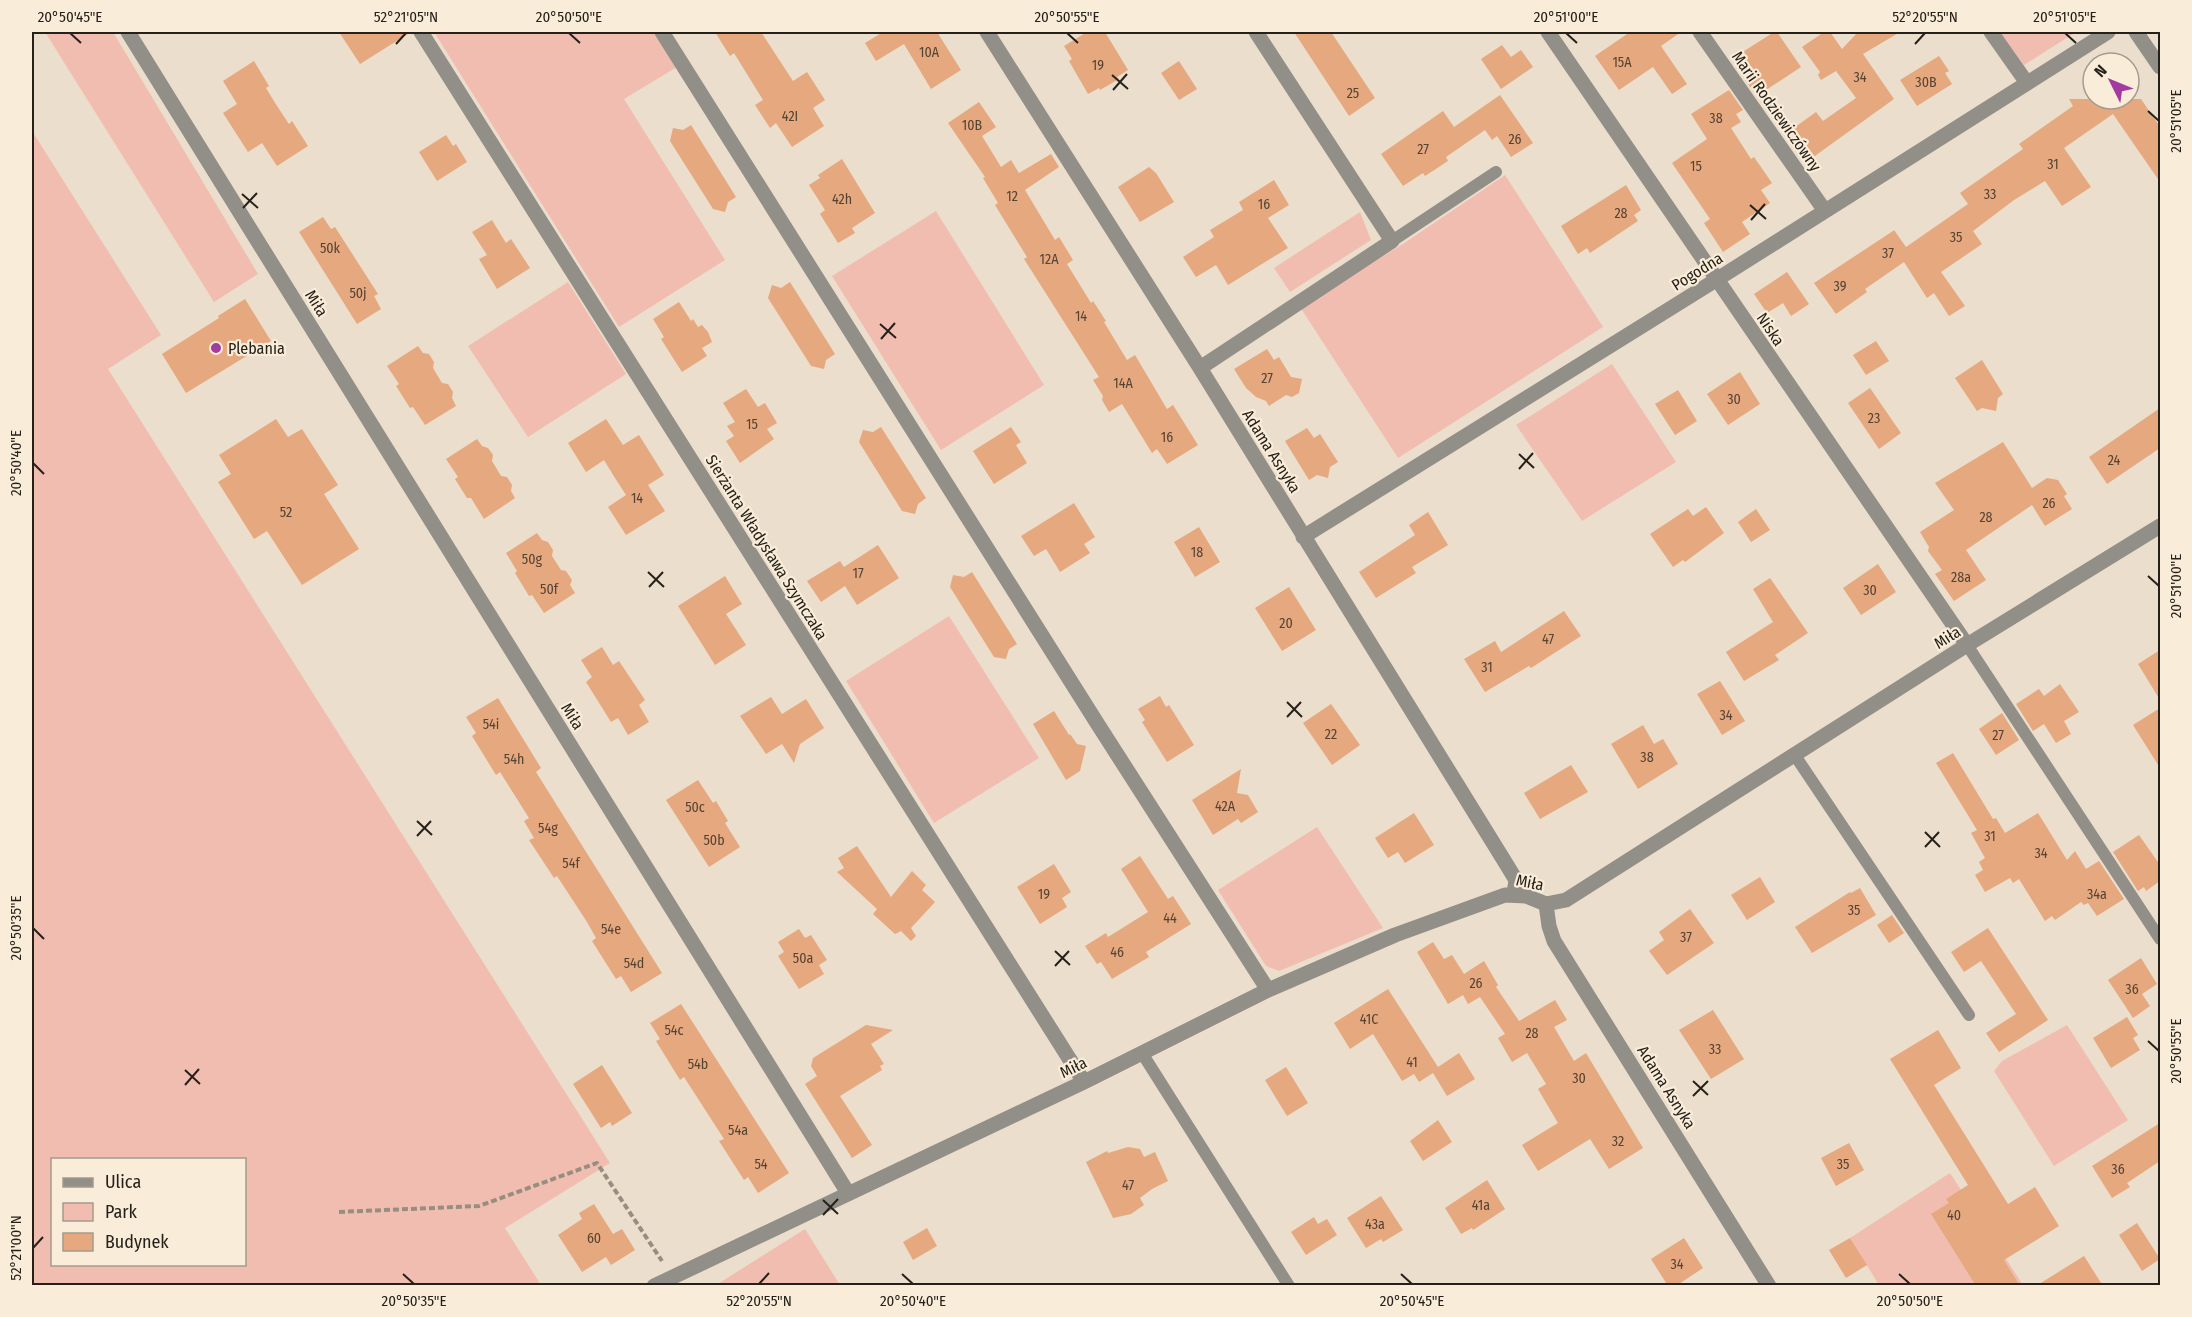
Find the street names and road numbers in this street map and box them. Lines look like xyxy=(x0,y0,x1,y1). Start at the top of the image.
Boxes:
street label: Marii Rodziewiczówny xyxy=(1728,48,1826,176)
street label: Pogodna xyxy=(1668,248,1727,295)
street label: Miła xyxy=(301,286,332,320)
street label: Niska xyxy=(1753,309,1789,349)
street label: Adama Asnyka xyxy=(1238,406,1305,497)
street label: Sierżanta Władysława Szymczaka xyxy=(702,451,832,643)
street label: Miła xyxy=(1930,622,1964,653)
street label: Miła xyxy=(557,699,588,733)
street label: Miła xyxy=(1514,870,1546,895)
street label: Adama Asnyka xyxy=(1633,1042,1700,1133)
street label: Miła xyxy=(1057,1053,1090,1082)

